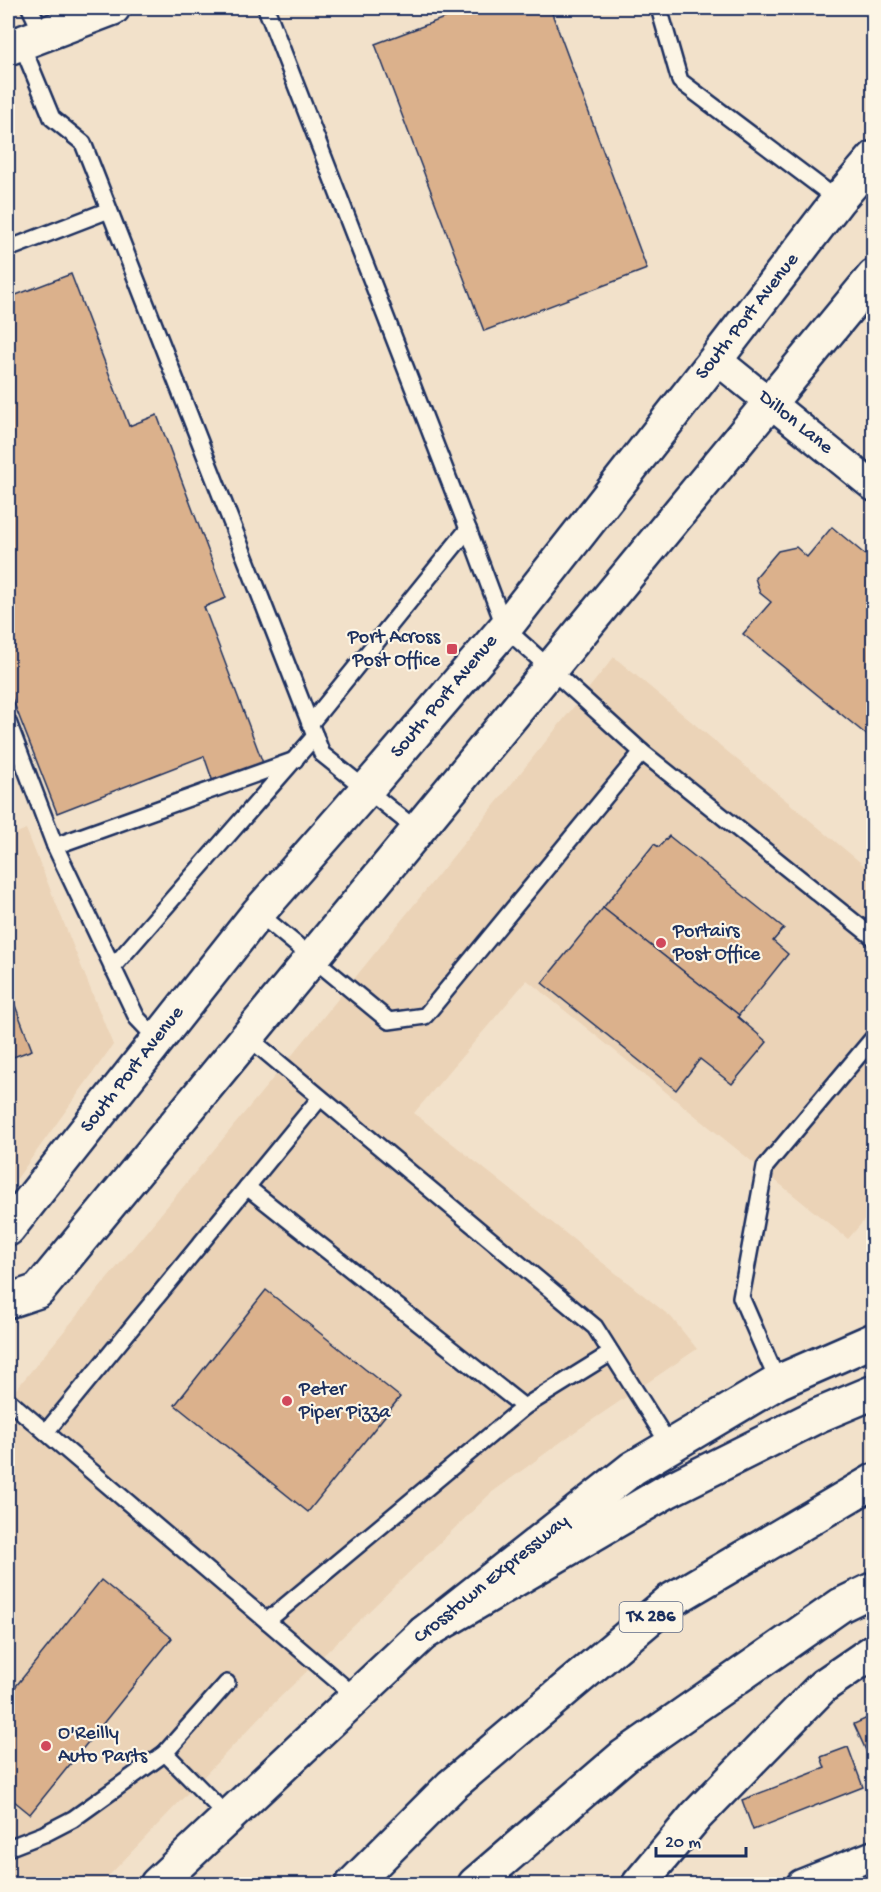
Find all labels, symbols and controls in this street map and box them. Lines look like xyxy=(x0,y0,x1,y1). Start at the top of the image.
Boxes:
street label: South Port Avenue xyxy=(691,249,805,385)
street label: Dillon Lane xyxy=(752,385,837,460)
place label: Port Across Post Office xyxy=(347,627,441,673)
street label: South Port Avenue xyxy=(387,630,504,763)
marker: Port Across Post Office xyxy=(445,642,459,656)
place label: Portairs Post Office xyxy=(672,921,761,967)
marker: Portairs Post Office xyxy=(654,936,668,950)
street label: South Port Avenue xyxy=(76,1002,190,1138)
place label: Peter Piper Pizza xyxy=(298,1379,391,1425)
marker: Peter Piper Pizza xyxy=(280,1394,294,1408)
street label: Crosstown Expressway xyxy=(410,1510,574,1650)
road number: TX 286 xyxy=(620,1602,682,1632)
place label: O'Reilly Auto Parts xyxy=(58,1723,148,1769)
marker: O'Reilly Auto Parts xyxy=(39,1739,53,1753)
scale bar xyxy=(656,1820,746,1858)
text: 20 m xyxy=(665,1833,701,1854)

